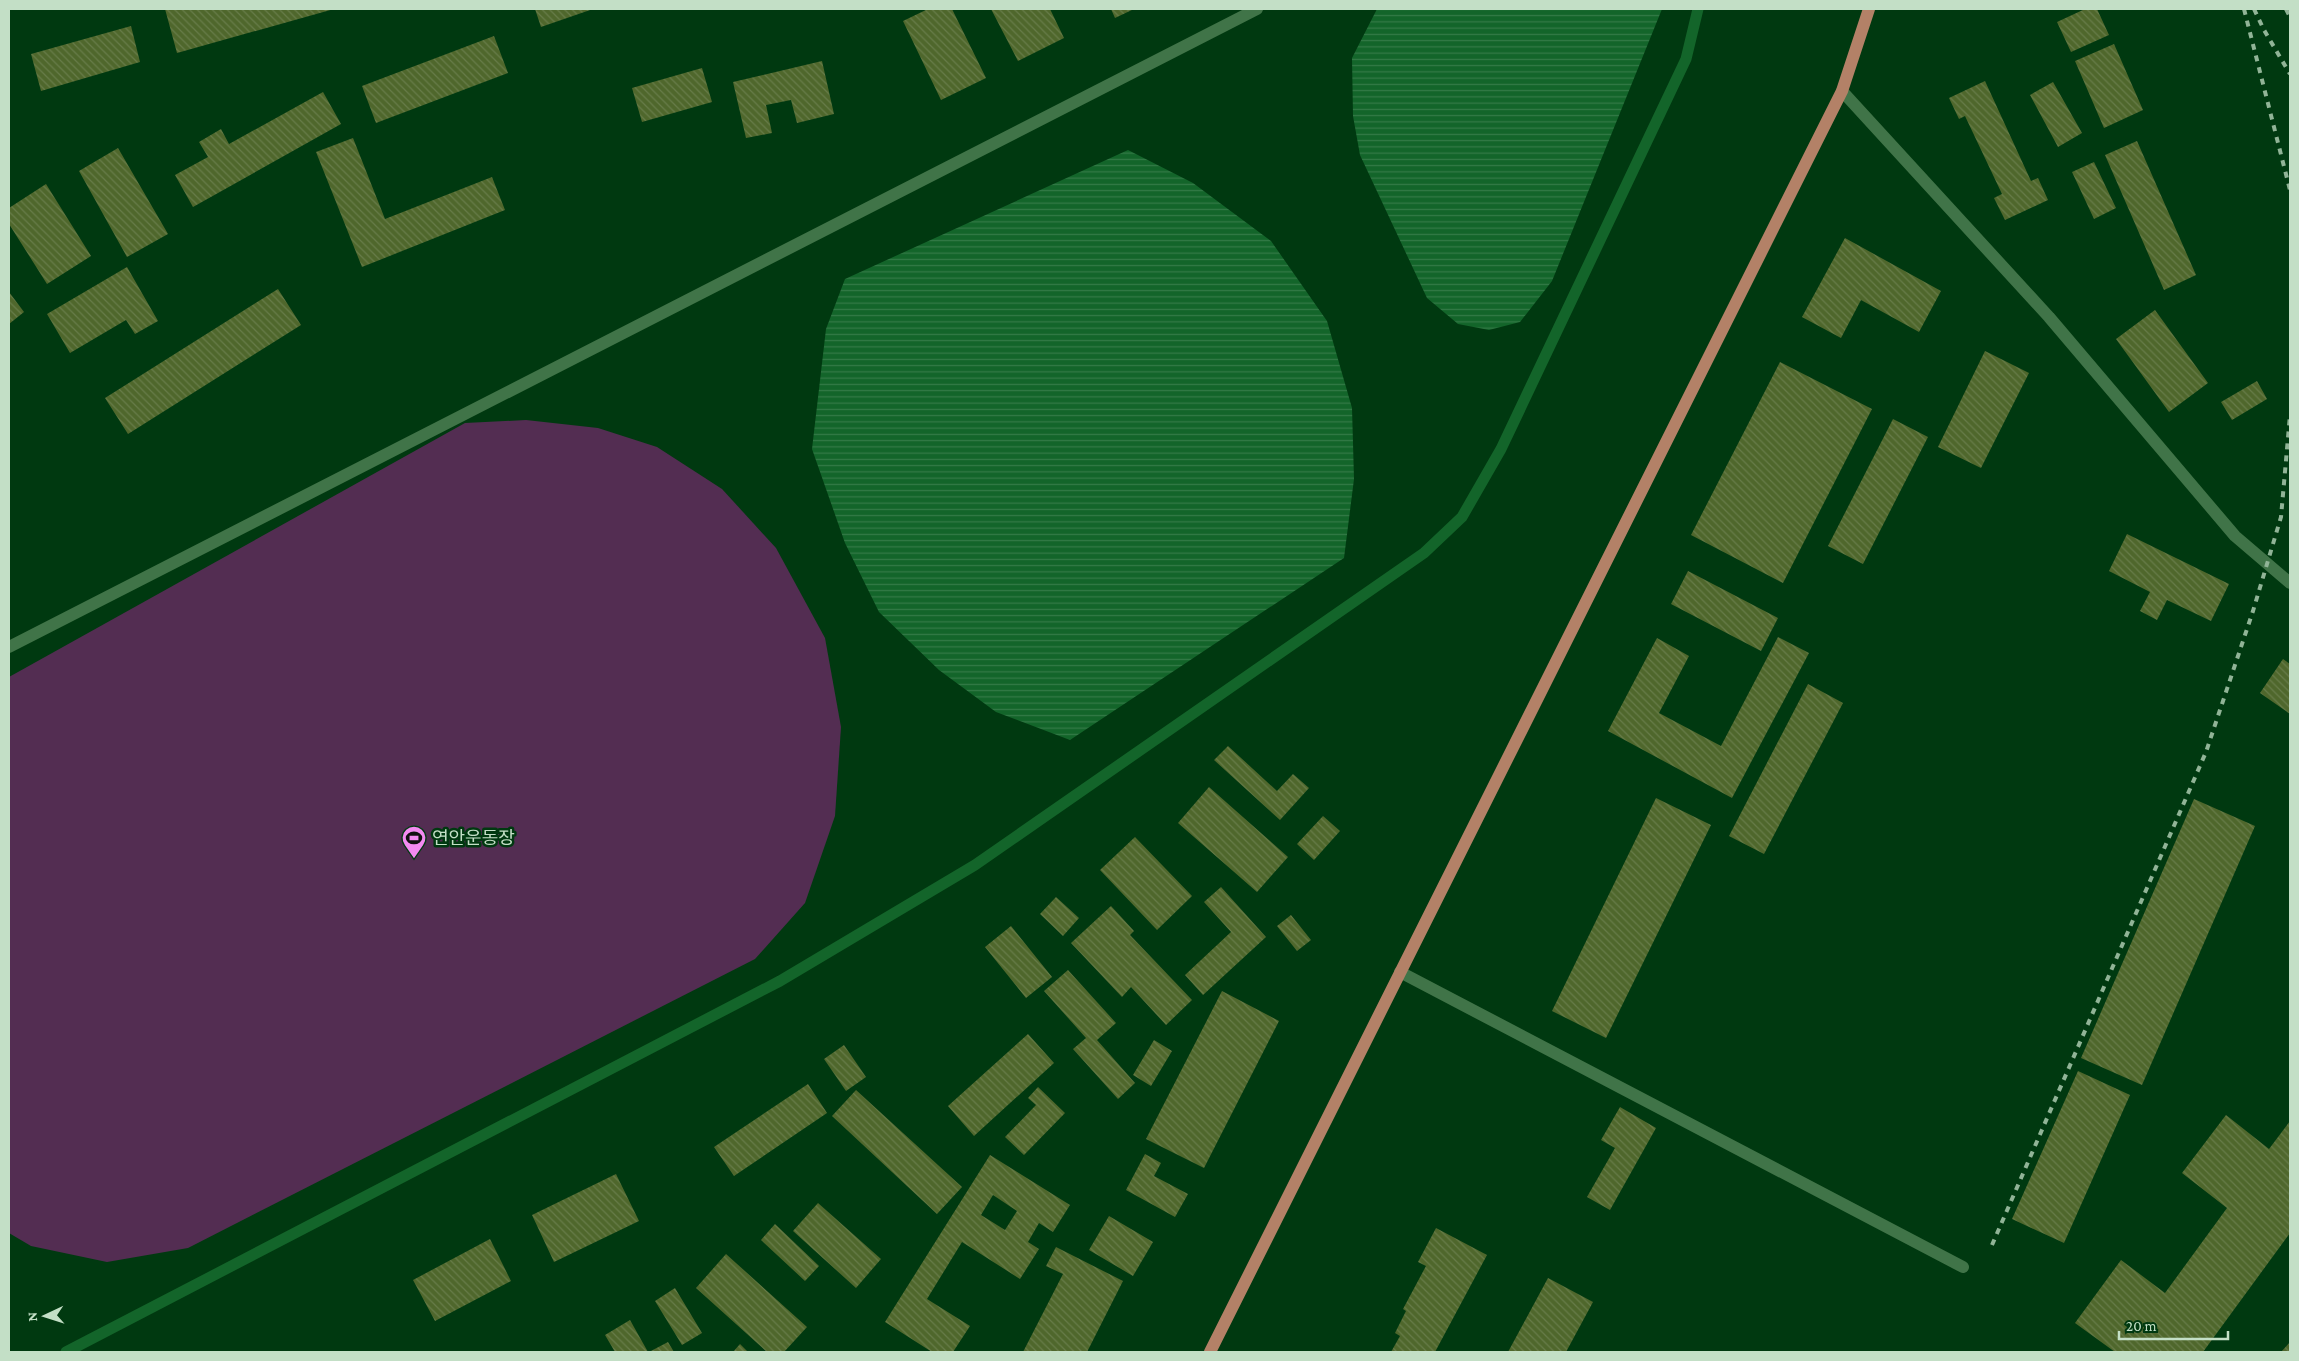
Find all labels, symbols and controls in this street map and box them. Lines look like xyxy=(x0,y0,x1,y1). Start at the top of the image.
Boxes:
sports icon: 연안운동장 xyxy=(401,825,427,859)
place label: 연안운동장 xyxy=(432,828,515,848)
north arrow xyxy=(20,1291,70,1341)
scale bar xyxy=(2119,1308,2228,1340)
text: N xyxy=(24,1311,40,1322)
text: 20 m xyxy=(2126,1318,2157,1334)

